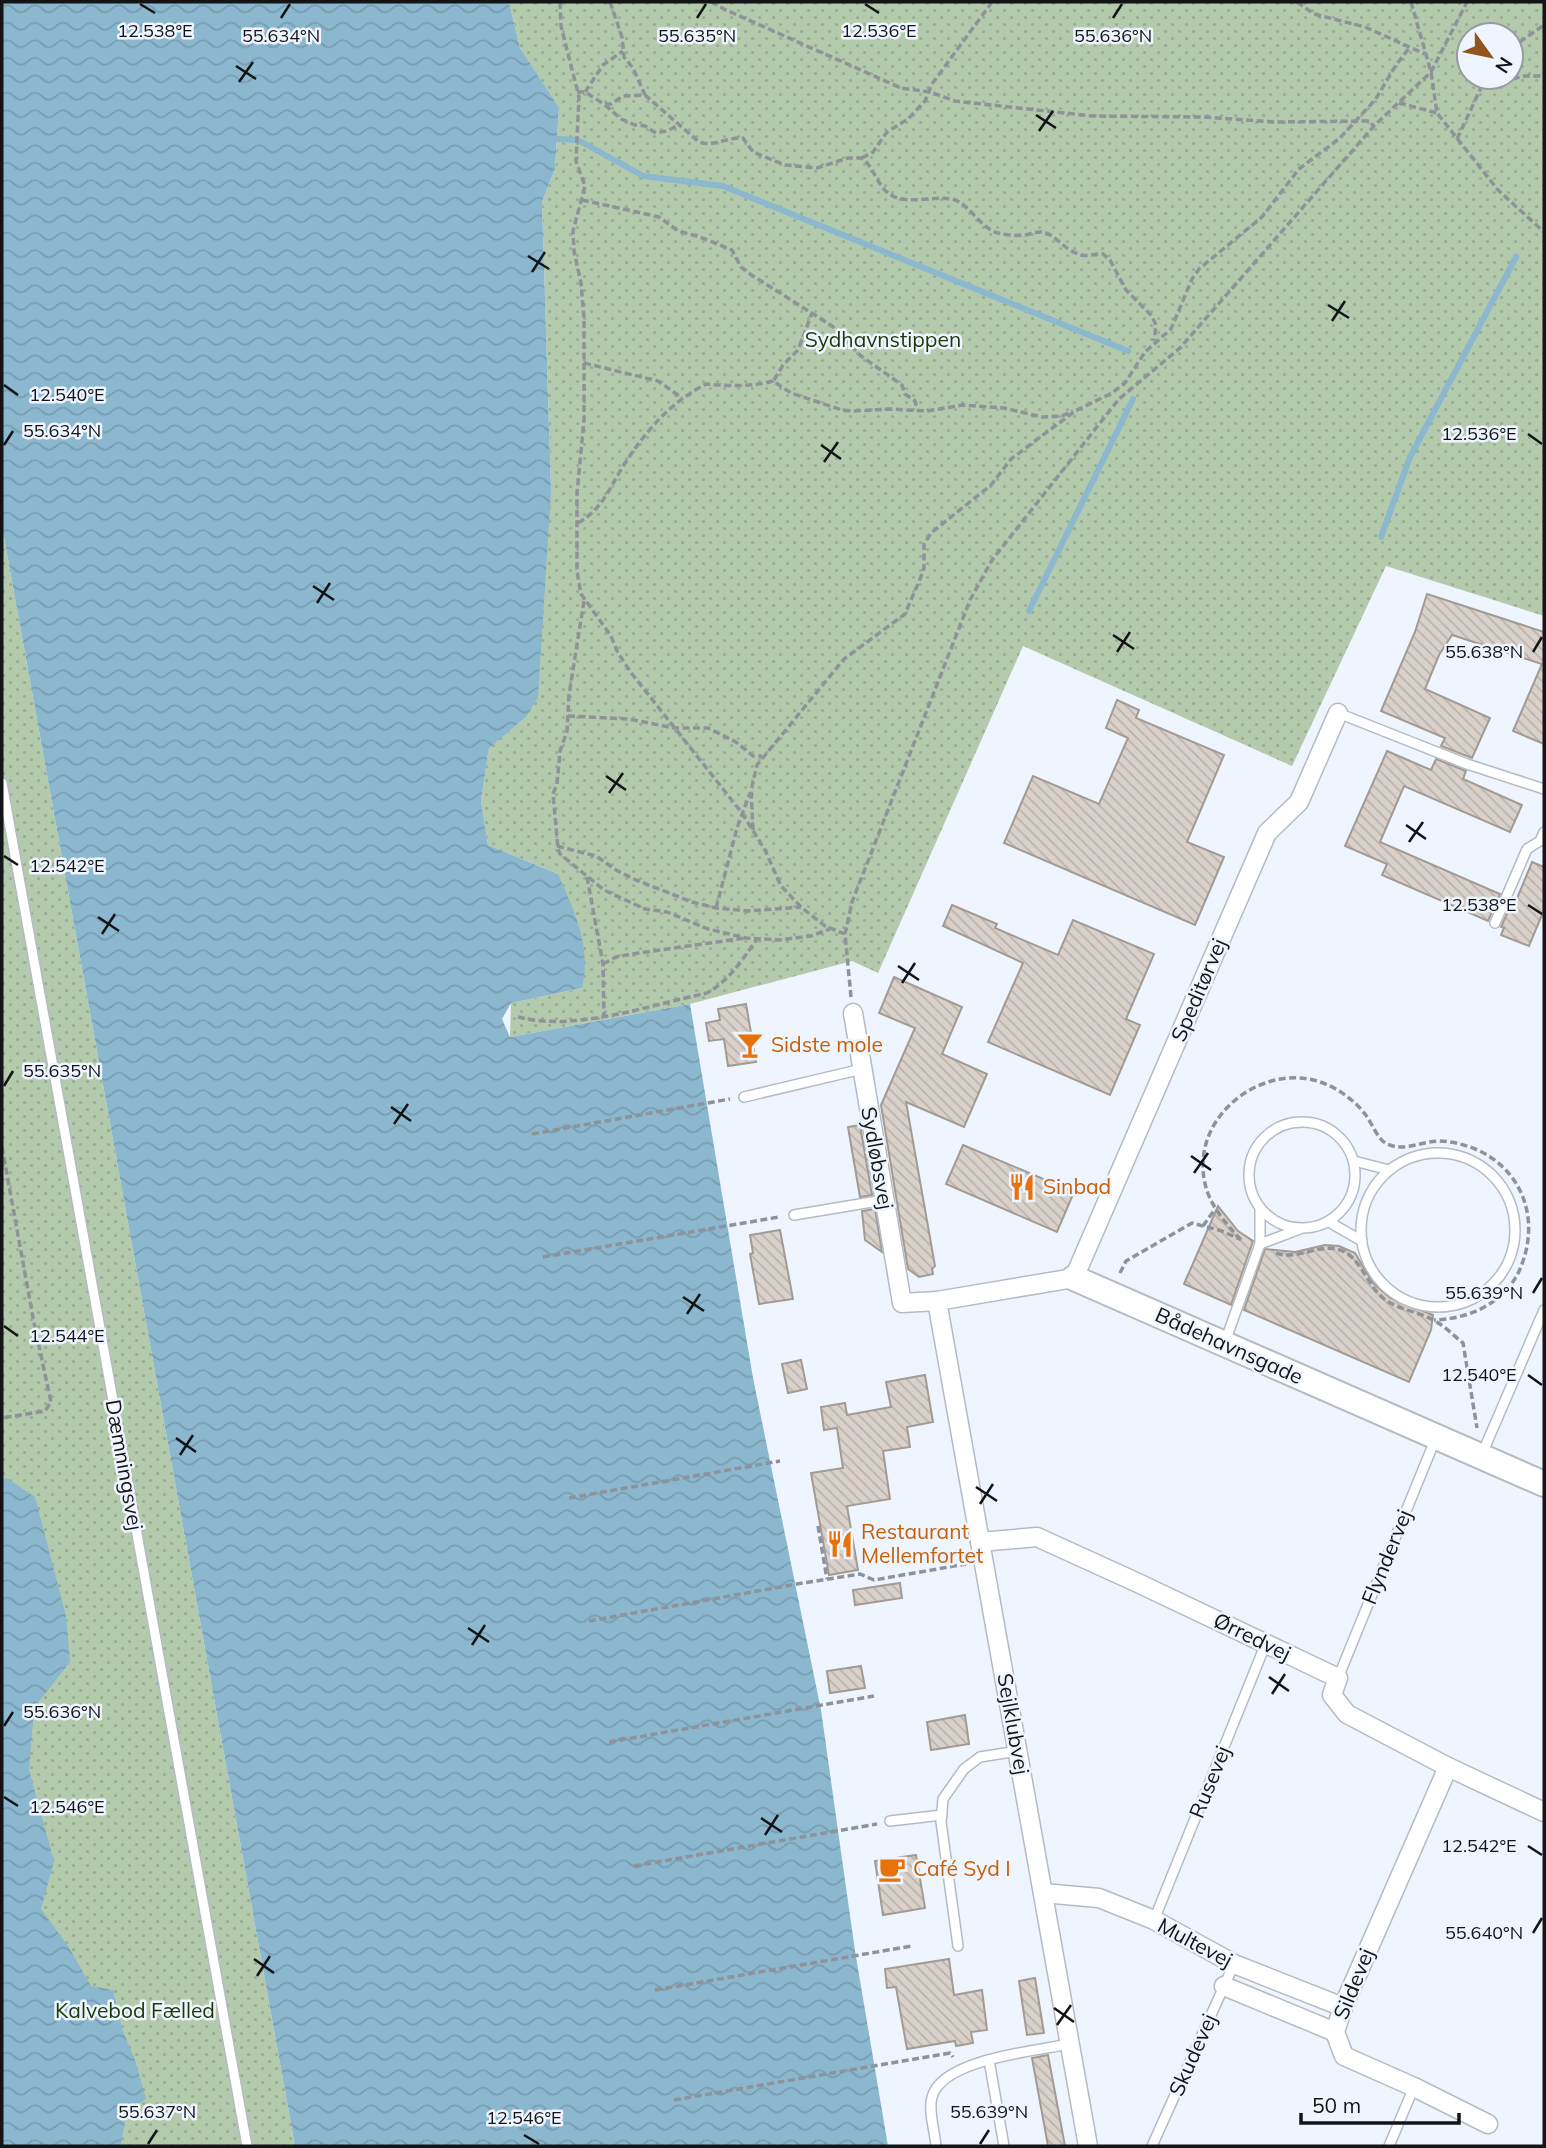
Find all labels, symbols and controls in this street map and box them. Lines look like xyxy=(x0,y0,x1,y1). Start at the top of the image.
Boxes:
text: 12.538°E xyxy=(117,19,193,42)
text: 12.536°E xyxy=(841,19,917,42)
north arrow xyxy=(1455,21,1525,91)
text: 55.634°N xyxy=(242,24,320,47)
text: 55.635°N xyxy=(658,24,736,47)
text: 55.636°N xyxy=(1074,24,1152,47)
text: N xyxy=(1490,53,1518,78)
park label: Sydhavnstippen xyxy=(805,326,961,352)
text: 12.540°E xyxy=(29,383,105,406)
text: 55.634°N xyxy=(23,419,101,442)
text: 12.536°E xyxy=(1441,422,1517,445)
text: 55.638°N xyxy=(1445,640,1523,663)
text: 12.542°E xyxy=(29,854,105,877)
text: 12.538°E xyxy=(1441,893,1517,916)
street label: Speditørvej xyxy=(1165,934,1231,1045)
bar icon: Sidste mole xyxy=(735,1030,765,1060)
place label: Sidste mole xyxy=(771,1031,883,1057)
text: 55.635°N xyxy=(23,1059,101,1082)
street label: Sydløbsvej xyxy=(856,1104,900,1211)
restaurant icon: Sinbad xyxy=(1007,1172,1037,1202)
place label: Sinbad xyxy=(1043,1173,1111,1199)
text: 55.639°N xyxy=(1445,1281,1523,1304)
street label: Bådehavnsgade xyxy=(1152,1301,1307,1389)
text: 12.544°E xyxy=(29,1324,105,1347)
text: 12.540°E xyxy=(1441,1363,1517,1386)
street label: Dæmningsvej xyxy=(101,1397,149,1532)
street label: Flyndervej xyxy=(1355,1505,1417,1608)
place label: Restaurant Mellemfortet xyxy=(861,1518,983,1568)
restaurant icon: Restaurant Mellemfortet xyxy=(825,1529,855,1559)
street label: Ørredvej xyxy=(1210,1606,1295,1666)
street label: Sejlklubvej xyxy=(992,1671,1036,1776)
text: 55.636°N xyxy=(23,1700,101,1723)
street label: Rusevej xyxy=(1183,1742,1235,1822)
text: 12.546°E xyxy=(29,1795,105,1818)
text: 12.542°E xyxy=(1441,1834,1517,1857)
cafe icon: Café Syd I xyxy=(877,1854,907,1884)
place label: Café Syd I xyxy=(913,1855,1011,1881)
street label: Multevej xyxy=(1154,1912,1237,1973)
text: 55.640°N xyxy=(1445,1921,1523,1944)
street label: Sildevej xyxy=(1327,1944,1379,2023)
park label: Kalvebod Fælled xyxy=(55,1997,215,2023)
street label: Skudevej xyxy=(1162,2009,1222,2100)
scale bar xyxy=(1301,2082,1458,2126)
text: 50 m xyxy=(1312,2092,1361,2118)
text: 55.637°N xyxy=(118,2100,196,2123)
text: 55.639°N xyxy=(950,2100,1028,2123)
text: 12.546°E xyxy=(486,2106,562,2129)

